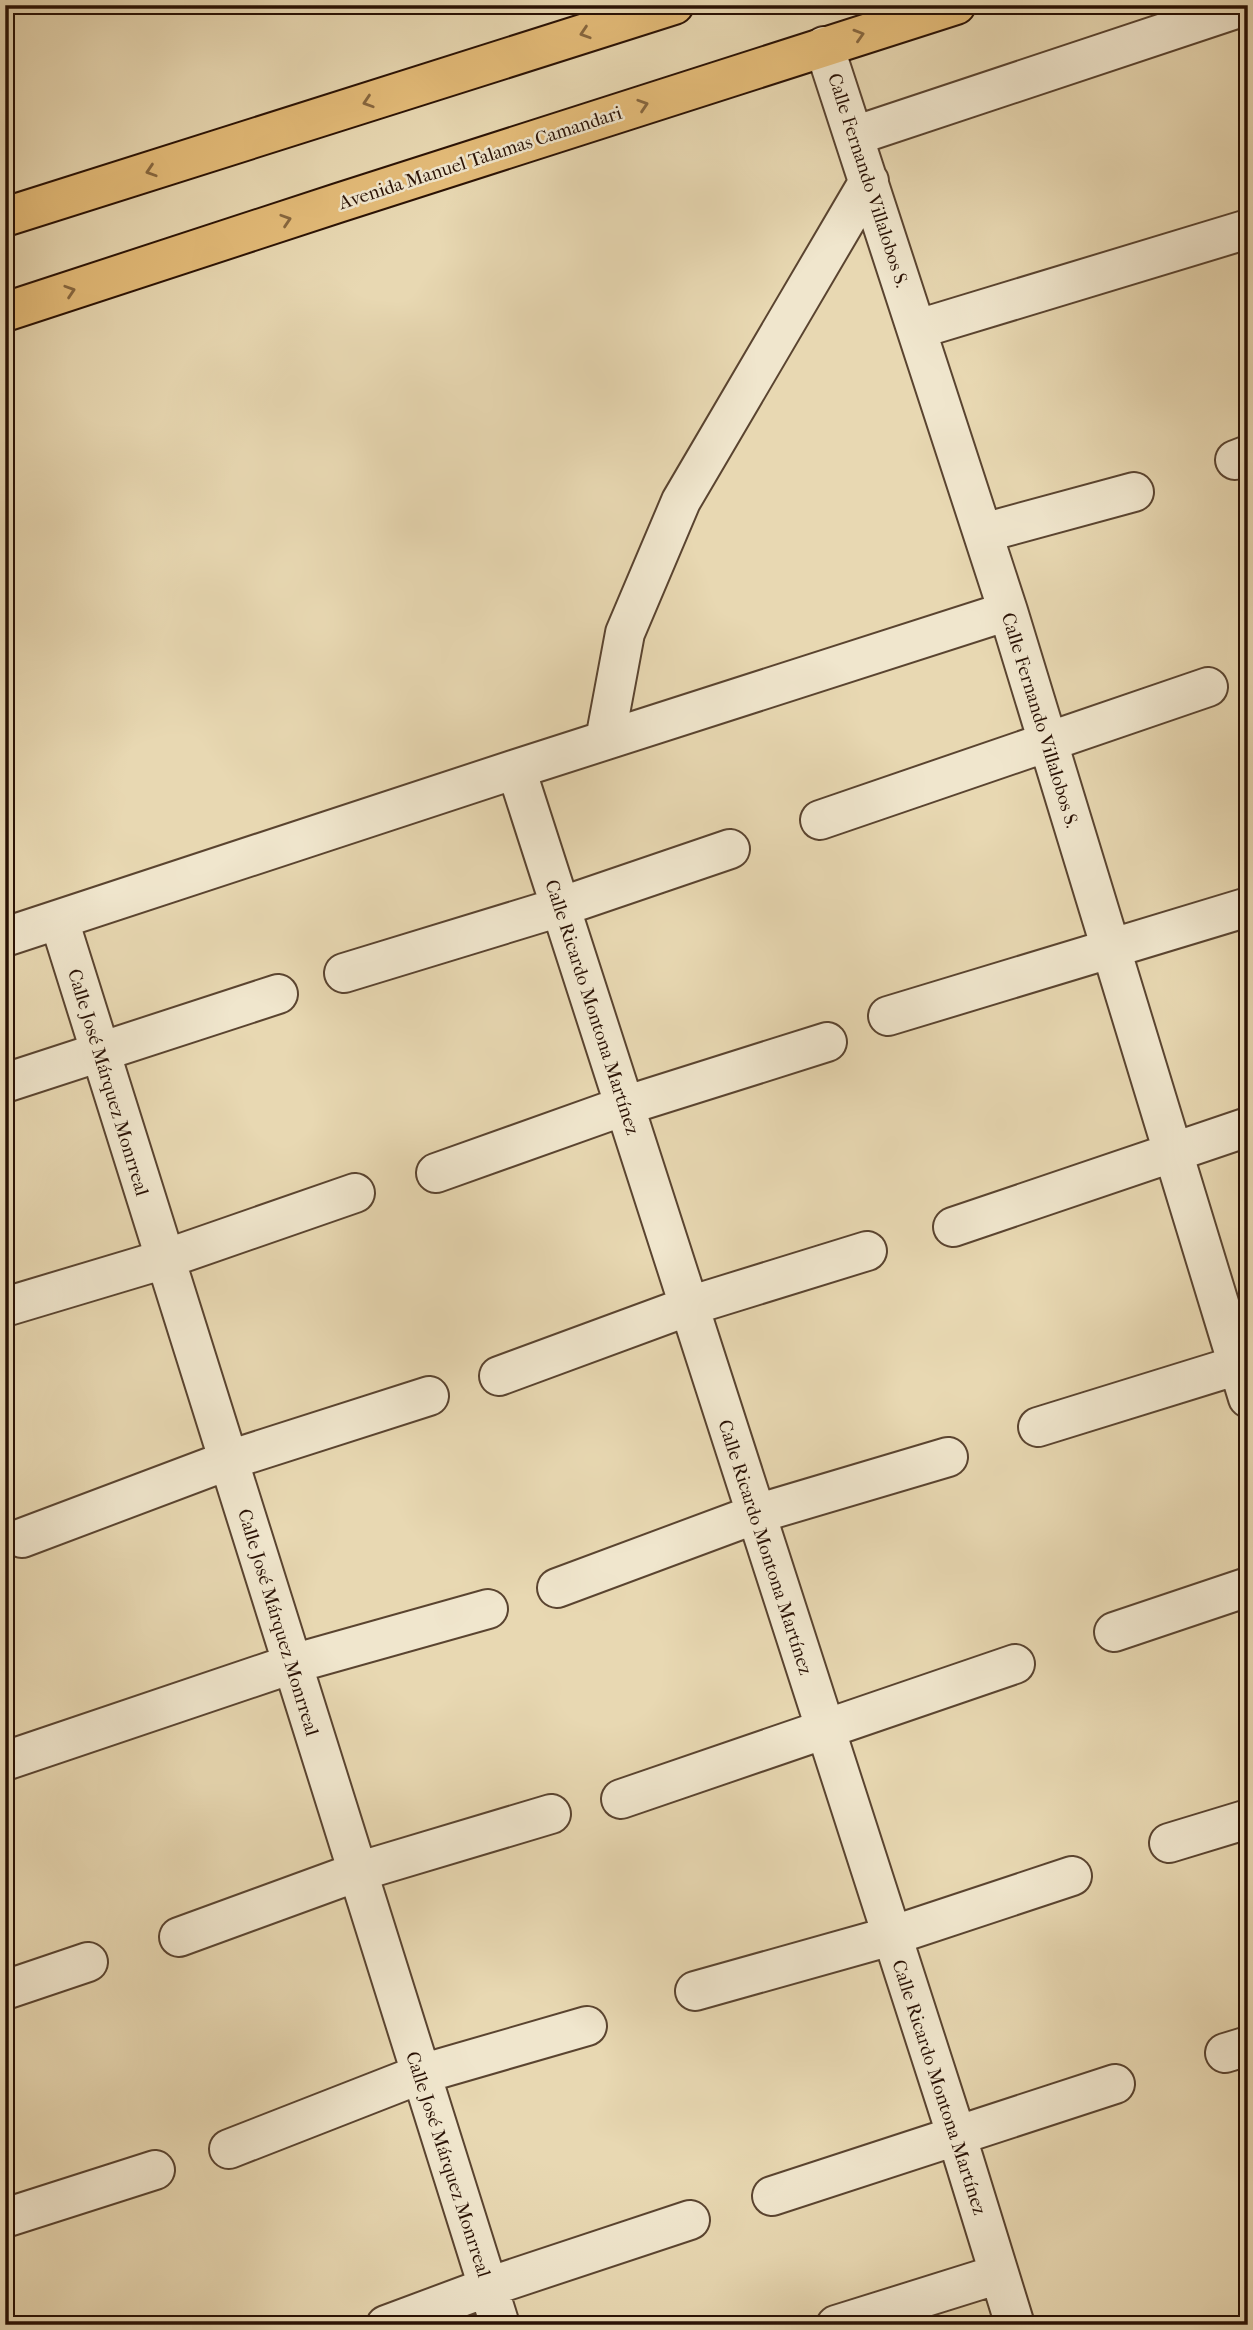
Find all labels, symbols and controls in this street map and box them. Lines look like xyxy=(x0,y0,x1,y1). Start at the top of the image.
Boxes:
one-way arrow xyxy=(579,25,591,40)
one-way arrow xyxy=(853,29,865,44)
street label: Calle Fernando Villalobos S. xyxy=(823,70,913,290)
one-way arrow xyxy=(363,94,375,108)
one-way arrow xyxy=(636,98,648,113)
street label: Avenida Manuel Talamas Camandari xyxy=(335,102,625,214)
one-way arrow xyxy=(146,162,158,177)
one-way arrow xyxy=(280,213,292,228)
one-way arrow xyxy=(64,284,76,299)
street label: Calle Fernando Villalobos S. xyxy=(997,610,1083,831)
street label: Calle Ricardo Montona Martínez xyxy=(540,877,644,1138)
street label: Calle José Márquez Monrreal xyxy=(63,966,153,1198)
street label: Calle Ricardo Montona Martínez xyxy=(713,1417,817,1678)
street label: Calle José Márquez Monrreal xyxy=(233,1506,323,1738)
street label: Calle Ricardo Montona Martínez xyxy=(887,1957,991,2218)
street label: Calle José Márquez Monrreal xyxy=(401,2049,495,2280)

